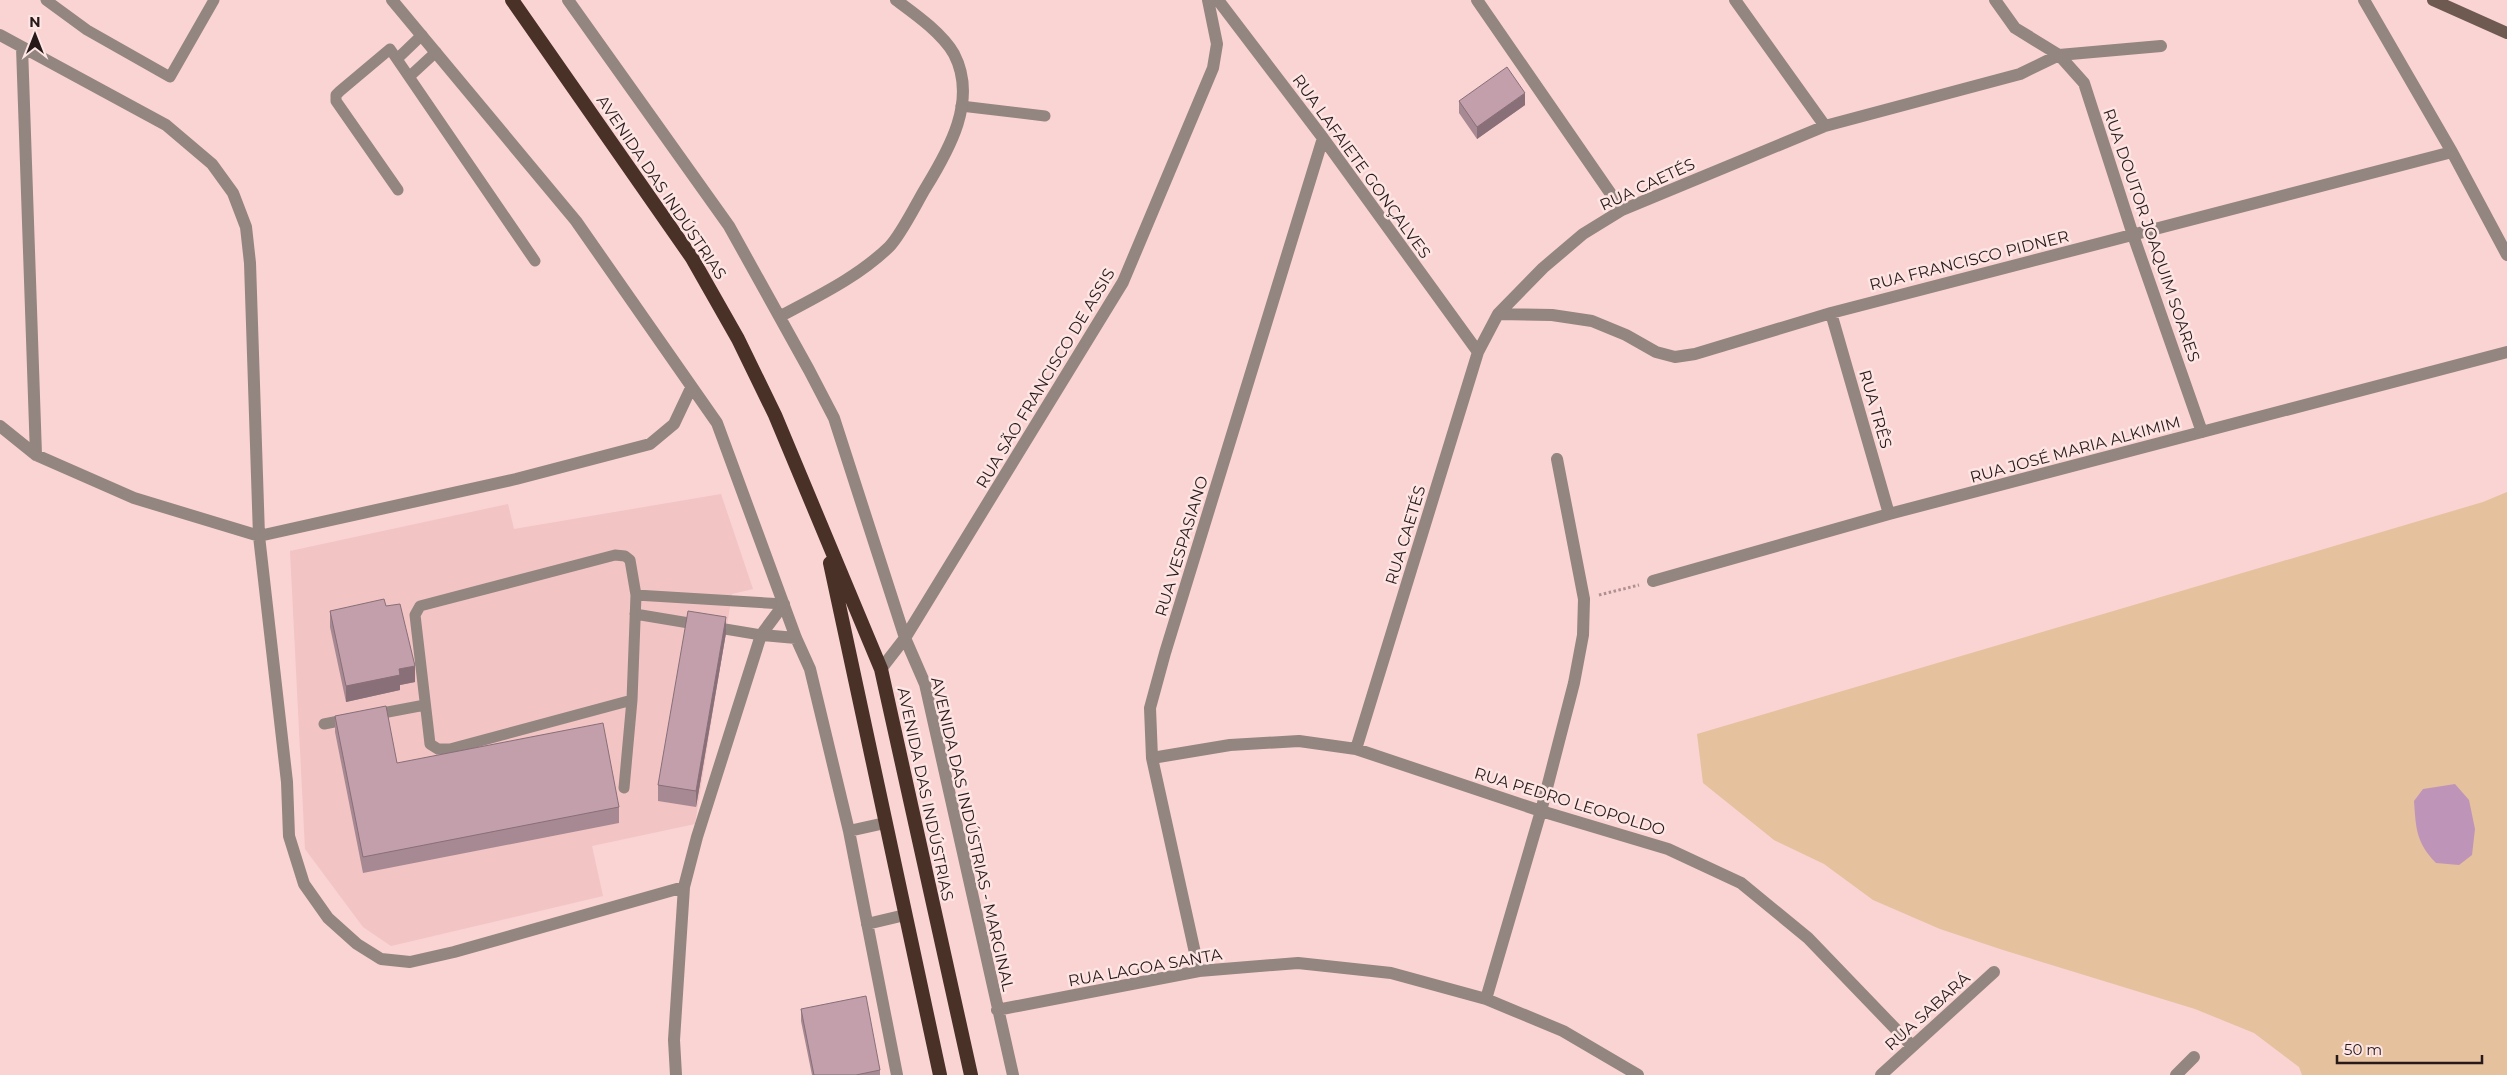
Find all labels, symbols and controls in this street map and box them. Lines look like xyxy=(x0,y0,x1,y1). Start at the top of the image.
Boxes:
north arrow xyxy=(10,10,60,60)
text: N xyxy=(29,13,41,31)
street label: RUA LAFAIETE GONÇALVES xyxy=(1288,71,1435,262)
street label: AVENIDA DAS INDÚSTRIAS xyxy=(593,92,730,283)
street label: RUA DOUTOR JOAQUIM SOARES xyxy=(2099,106,2204,364)
street label: RUA CAETÉS xyxy=(1597,154,1698,215)
street label: RUA FRANCISCO PIDNER xyxy=(1867,226,2071,294)
street label: RUA SÃO FRANCISCO DE ASSIS xyxy=(972,265,1119,492)
street label: RUA TRÊS xyxy=(1855,368,1896,451)
street label: RUA JOSÉ MARIA ALKIMIM xyxy=(1968,412,2182,487)
street label: RUA VESPASIANO xyxy=(1151,474,1212,619)
street label: RUA CAETÉS xyxy=(1381,483,1430,587)
street label: AVENIDA DAS INDÚSTRIAS - MARGINAL xyxy=(927,675,1018,994)
street label: AVENIDA DAS INDÚSTRIAS xyxy=(894,686,957,903)
street label: RUA PEDRO LEOPOLDO xyxy=(1472,763,1668,840)
street label: RUA LAGOA SANTA xyxy=(1067,944,1224,990)
street label: RUA SABARÁ xyxy=(1881,968,1974,1054)
scale bar xyxy=(2337,1032,2482,1064)
text: 50 m xyxy=(2344,1040,2382,1059)

